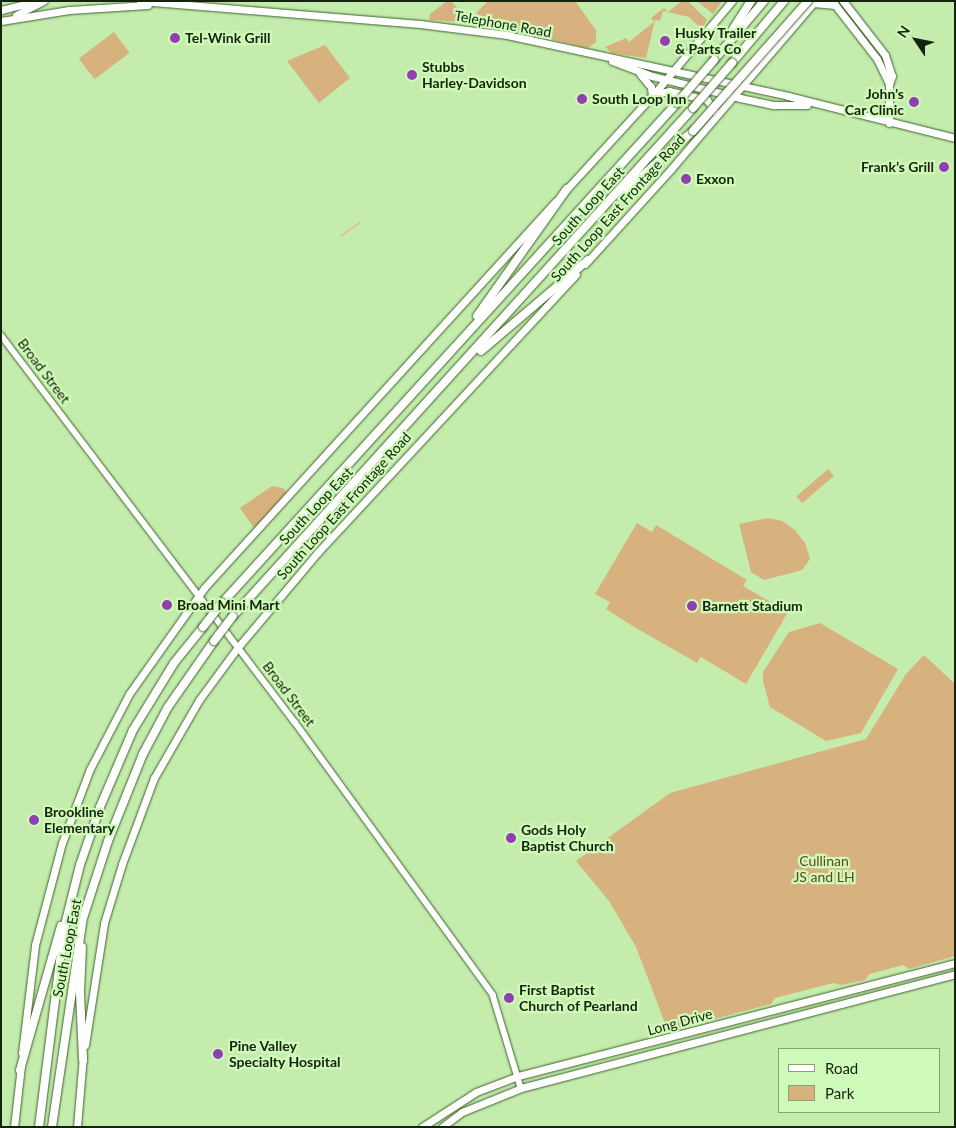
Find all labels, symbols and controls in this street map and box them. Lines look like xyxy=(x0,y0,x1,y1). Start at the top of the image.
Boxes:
street label: Telephone Road xyxy=(453,7,553,41)
north arrow xyxy=(891,15,941,65)
text: N xyxy=(893,22,913,41)
place label: Husky Trailer & Parts Co xyxy=(675,25,757,58)
place label: Tel-Wink Grill xyxy=(185,30,270,46)
marker: Tel-Wink Grill xyxy=(169,32,181,44)
marker: Husky Trailer & Parts Co xyxy=(659,35,671,47)
place label: Stubbs Harley-Davidson xyxy=(422,59,527,92)
marker: Stubbs Harley-Davidson xyxy=(406,69,418,81)
place label: John’s Car Clinic xyxy=(845,86,904,118)
place label: South Loop Inn xyxy=(592,91,686,107)
marker: South Loop Inn xyxy=(576,93,588,105)
marker: John’s Car Clinic xyxy=(908,96,920,108)
street label: South Loop East Frontage Road xyxy=(547,131,689,285)
place label: Frank’s Grill xyxy=(861,159,934,175)
marker: Frank’s Grill xyxy=(938,161,950,173)
street label: South Loop East xyxy=(548,163,628,249)
place label: Exxon xyxy=(696,171,734,187)
marker: Exxon xyxy=(680,173,692,185)
street label: Broad Street xyxy=(14,335,74,407)
street label: South Loop East Frontage Road xyxy=(273,429,415,583)
street label: South Loop East xyxy=(276,464,356,548)
place label: Broad Mini Mart xyxy=(177,597,280,613)
place label: Barnett Stadium xyxy=(702,598,803,614)
marker: Broad Mini Mart xyxy=(161,599,173,611)
marker: Barnett Stadium xyxy=(686,600,698,612)
street label: Broad Street xyxy=(259,658,319,730)
place label: Brookline Elementary xyxy=(44,804,115,836)
marker: Brookline Elementary xyxy=(28,814,40,826)
place label: Gods Holy Baptist Church xyxy=(521,822,614,854)
marker: Gods Holy Baptist Church xyxy=(505,832,517,844)
park label: Cullinan JS and LH xyxy=(793,853,855,886)
street label: South Loop East xyxy=(49,897,85,999)
place label: First Baptist Church of Pearland xyxy=(519,982,638,1014)
marker: First Baptist Church of Pearland xyxy=(503,992,515,1004)
street label: Long Drive xyxy=(646,1005,714,1039)
place label: Pine Valley Specialty Hospital xyxy=(229,1038,341,1070)
marker: Pine Valley Specialty Hospital xyxy=(211,1047,225,1061)
legend xyxy=(778,1048,941,1113)
text: Road xyxy=(825,1059,858,1077)
text: Park xyxy=(825,1084,854,1102)

